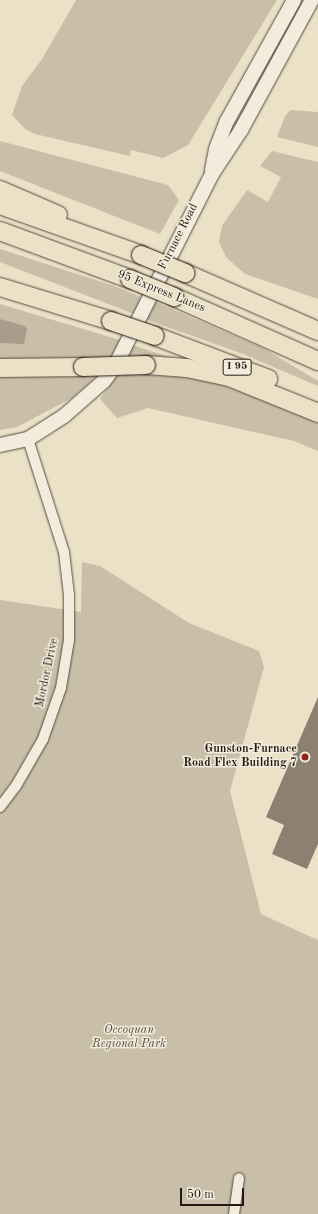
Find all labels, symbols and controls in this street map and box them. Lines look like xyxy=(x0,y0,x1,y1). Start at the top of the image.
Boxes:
street label: Furnace Road xyxy=(156,201,202,273)
street label: 95 Express Lanes xyxy=(115,268,207,316)
road number: I 95 xyxy=(222,358,252,376)
street label: Mordor Drive xyxy=(34,637,62,709)
place label: Gunston-Furnace Road Flex Building 7 xyxy=(183,743,297,771)
marker: Gunston-Furnace Road Flex Building 7 xyxy=(300,752,310,762)
park label: Occoquan Regional Park xyxy=(92,1024,166,1052)
scale bar xyxy=(182,1180,246,1206)
text: 50 m xyxy=(187,1189,214,1201)

